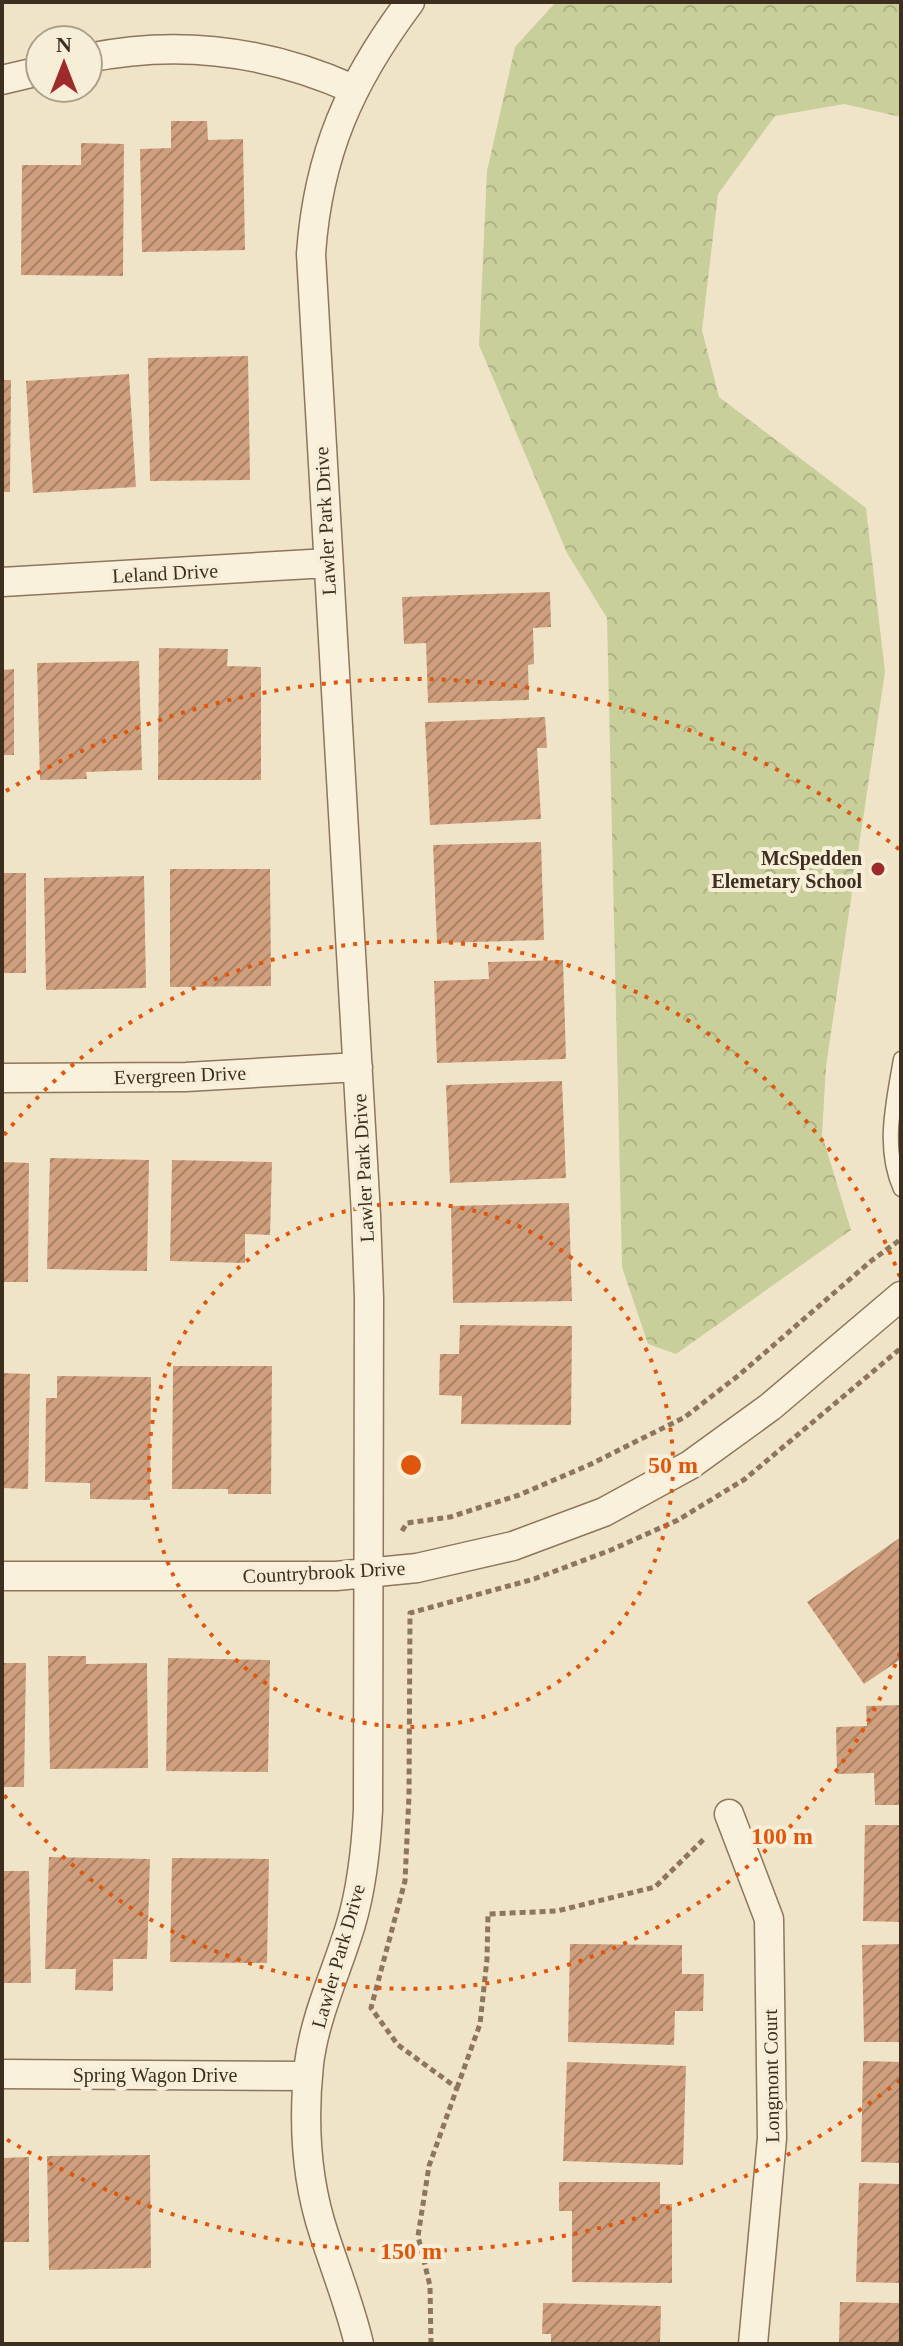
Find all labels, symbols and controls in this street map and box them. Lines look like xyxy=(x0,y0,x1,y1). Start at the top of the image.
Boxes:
north arrow xyxy=(24,24,104,104)
text: N xyxy=(56,32,72,57)
street label: Lawler Park Drive xyxy=(310,446,340,596)
street label: Leland Drive xyxy=(111,559,219,587)
place label: McSpedden Elemetary School xyxy=(711,847,862,893)
marker: McSpedden Elemetary School xyxy=(869,860,887,878)
street label: Evergreen Drive xyxy=(113,1062,247,1089)
street label: Lawler Park Drive xyxy=(348,1093,378,1243)
centre of rings xyxy=(397,1451,425,1479)
text: 50 m xyxy=(648,1452,698,1478)
street label: Countrybrook Drive xyxy=(242,1557,406,1588)
text: 100 m xyxy=(751,1823,813,1849)
street label: Lawler Park Drive xyxy=(307,1881,369,2031)
street label: Longmont Court xyxy=(759,2008,784,2143)
street label: Spring Wagon Drive xyxy=(73,2064,237,2087)
text: 150 m xyxy=(380,2238,442,2264)

